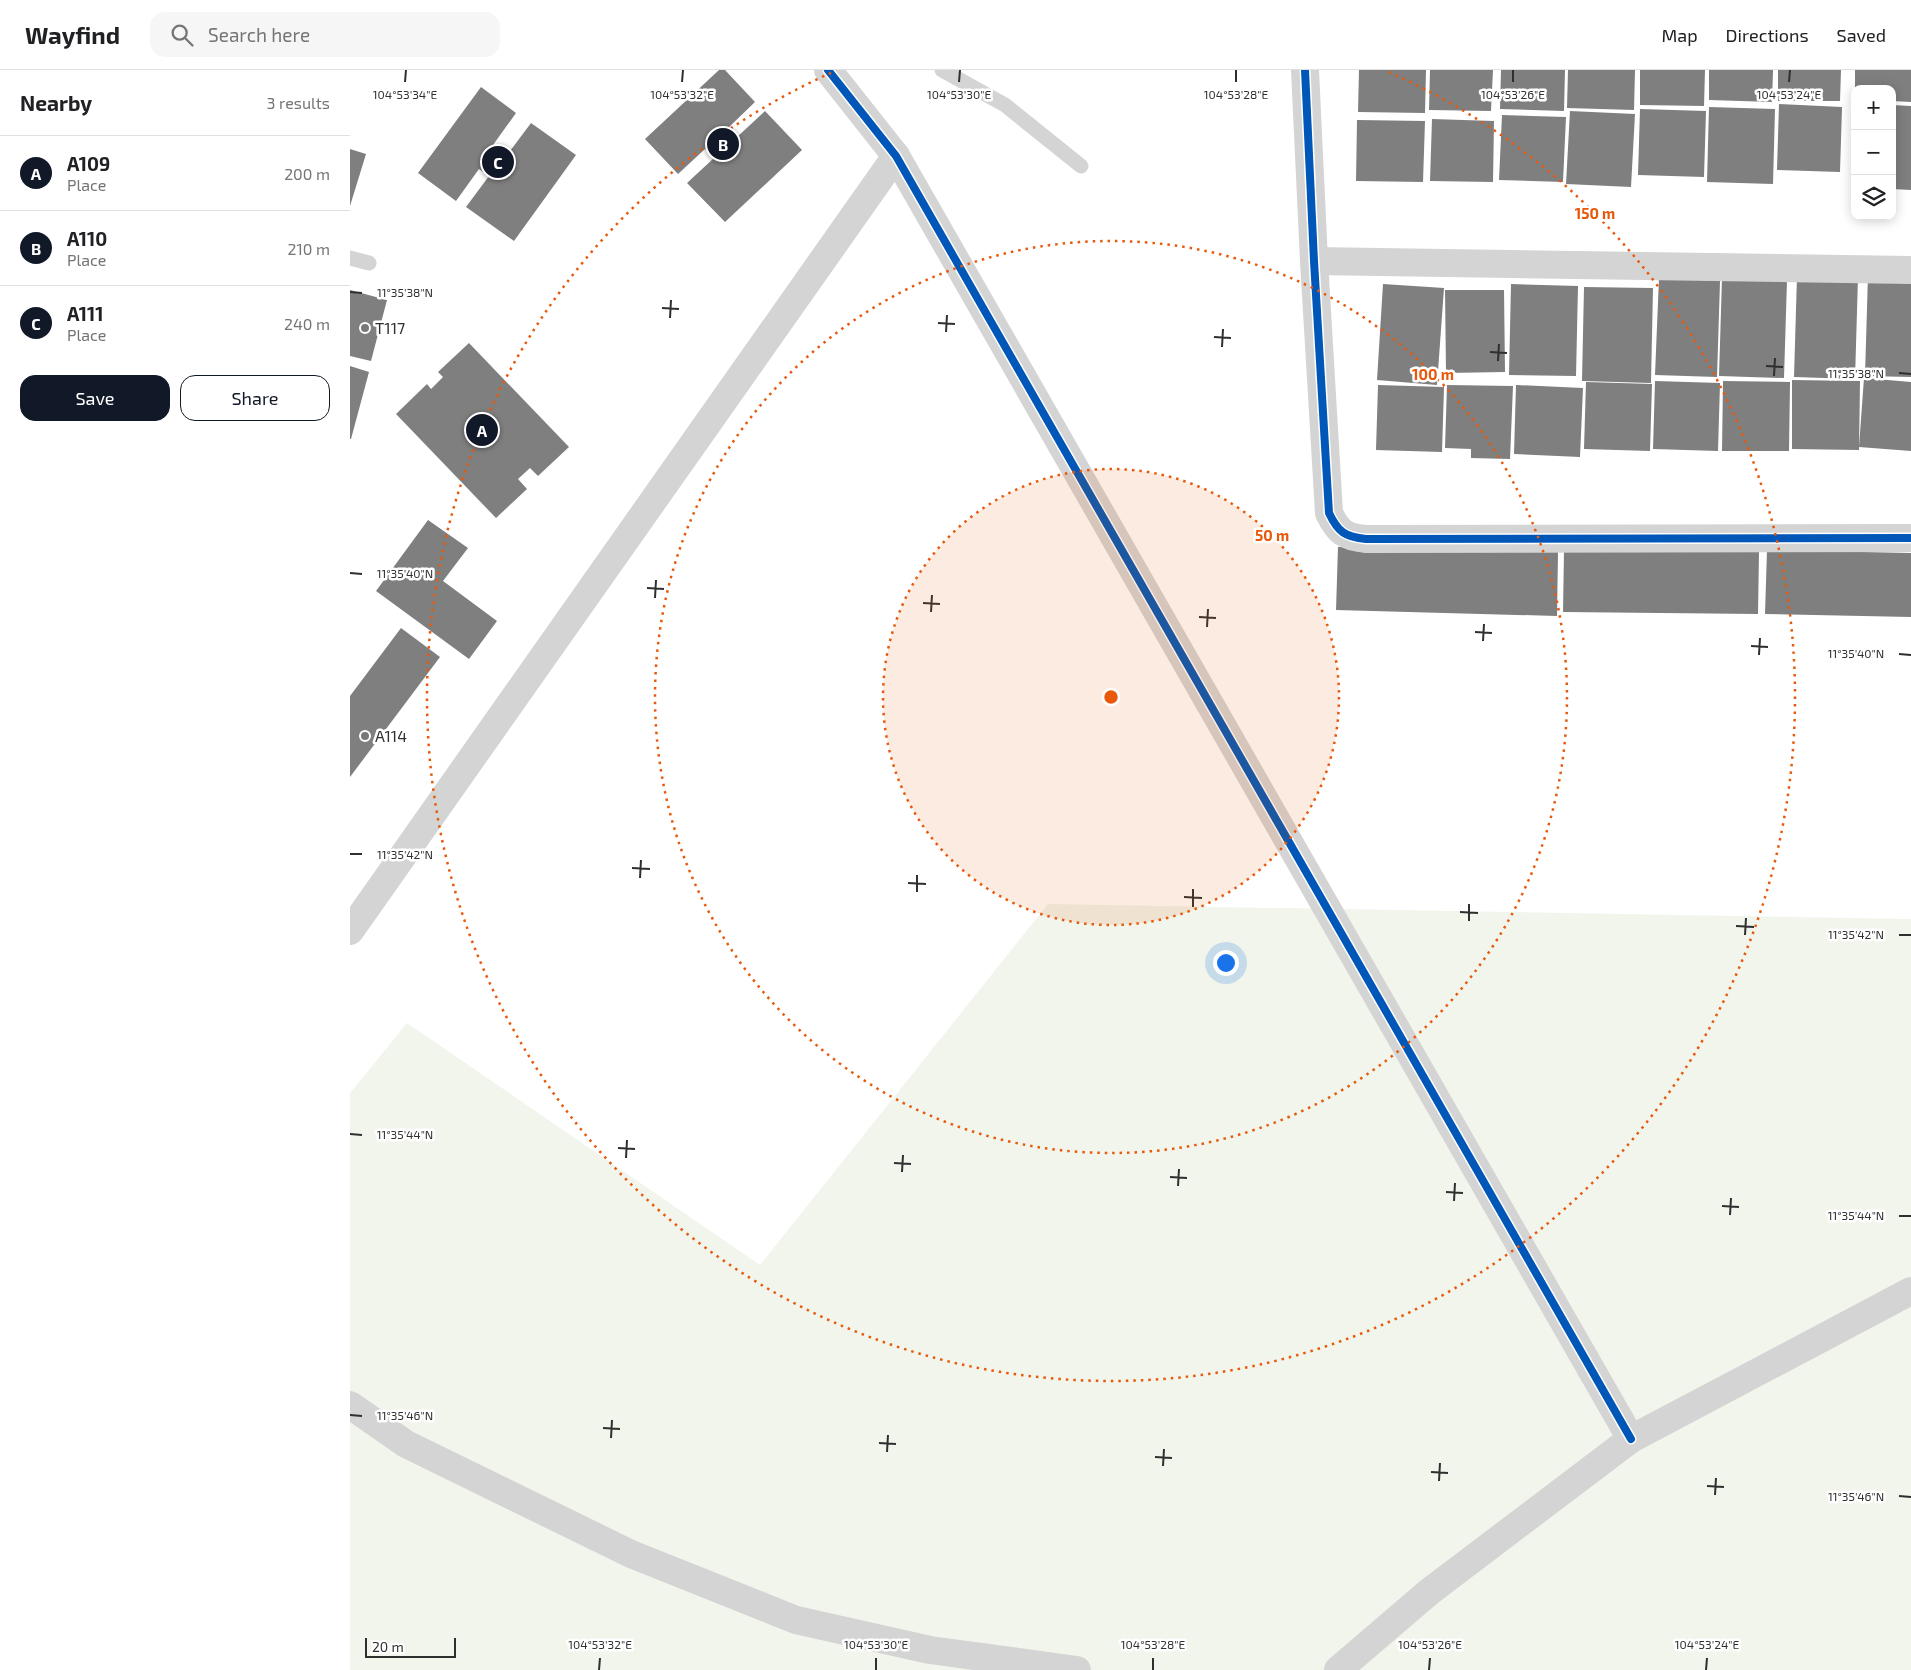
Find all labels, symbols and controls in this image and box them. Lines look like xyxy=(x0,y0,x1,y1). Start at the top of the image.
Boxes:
search box xyxy=(150,12,500,57)
text: Wayfind xyxy=(25,20,120,49)
icon: search xyxy=(168,21,196,49)
text: Search here xyxy=(208,23,310,46)
text: Map xyxy=(1661,24,1698,46)
text: Directions xyxy=(1726,24,1809,46)
text: Saved xyxy=(1837,24,1886,46)
map controls xyxy=(1851,85,1896,220)
button: + xyxy=(1851,85,1896,130)
text: 104°53'34"E xyxy=(373,87,437,101)
text: 104°53'32"E xyxy=(650,87,714,101)
text: 104°53'30"E xyxy=(927,87,991,101)
text: 104°53'28"E xyxy=(1204,87,1268,101)
text: 104°53'26"E xyxy=(1481,87,1545,101)
text: 104°53'24"E xyxy=(1757,87,1821,101)
text: Nearby xyxy=(20,90,92,115)
text: 3 results xyxy=(267,93,330,112)
pin: B xyxy=(707,125,739,163)
button: − xyxy=(1851,130,1896,175)
pin: C xyxy=(482,143,514,181)
text: A109 xyxy=(67,152,110,175)
text: A xyxy=(31,164,41,183)
text: 200 m xyxy=(284,164,330,183)
text: Place xyxy=(67,175,106,194)
button: layers xyxy=(1851,175,1896,220)
text: 150 m xyxy=(1575,204,1615,222)
text: A110 xyxy=(67,227,107,250)
text: B xyxy=(31,239,41,258)
text: 210 m xyxy=(287,239,330,258)
text: Place xyxy=(67,250,106,269)
text: 11°35'38"N xyxy=(377,285,433,299)
text: A111 xyxy=(67,302,103,325)
text: C xyxy=(31,314,41,333)
text: 240 m xyxy=(284,314,330,333)
place label: T117 xyxy=(375,318,405,337)
marker: T117 xyxy=(359,322,371,334)
text: Place xyxy=(67,325,106,344)
text: 100 m xyxy=(1412,365,1454,383)
text: 11°35'38"N xyxy=(1828,366,1884,380)
button: Save xyxy=(20,375,170,421)
button: Share xyxy=(180,375,330,421)
pin: A xyxy=(466,411,498,449)
text: 50 m xyxy=(1255,526,1289,544)
text: 11°35'40"N xyxy=(377,566,433,580)
text: 11°35'40"N xyxy=(1828,646,1884,660)
centre of rings xyxy=(1102,688,1120,706)
place label: A114 xyxy=(375,726,407,745)
marker: A114 xyxy=(359,730,371,742)
text: 11°35'42"N xyxy=(377,847,433,861)
text: 11°35'42"N xyxy=(1828,927,1884,941)
your location xyxy=(1213,950,1239,976)
text: 11°35'44"N xyxy=(377,1127,433,1141)
text: 11°35'44"N xyxy=(1828,1208,1884,1222)
text: 11°35'46"N xyxy=(377,1408,433,1422)
text: 11°35'46"N xyxy=(1828,1489,1884,1503)
scale bar xyxy=(365,1635,456,1658)
text: 104°53'32"E xyxy=(568,1637,632,1651)
text: 104°53'30"E xyxy=(844,1637,908,1651)
text: 104°53'28"E xyxy=(1121,1637,1185,1651)
text: 104°53'26"E xyxy=(1398,1637,1462,1651)
text: 104°53'24"E xyxy=(1675,1637,1739,1651)
text: 20 m xyxy=(372,1638,404,1655)

